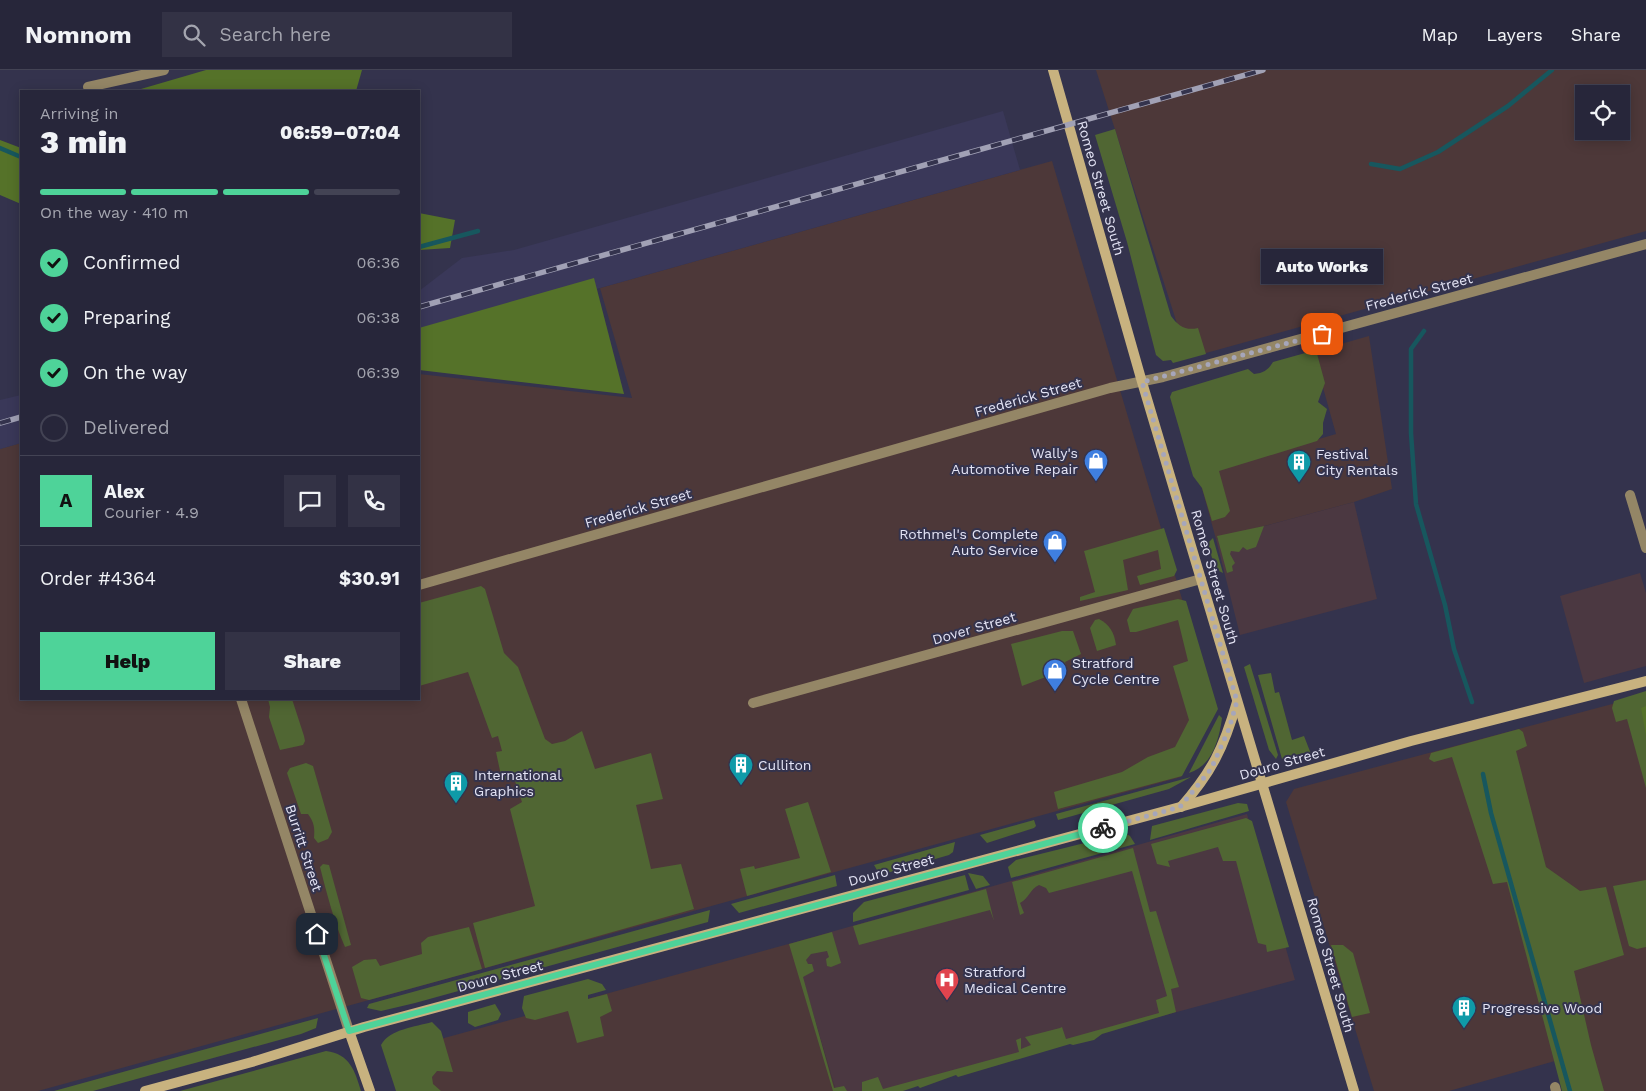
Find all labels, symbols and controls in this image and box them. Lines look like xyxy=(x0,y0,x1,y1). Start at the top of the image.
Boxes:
search box xyxy=(162,12,512,57)
text: Nomnom xyxy=(25,21,132,49)
icon: search xyxy=(180,21,208,49)
text: Search here xyxy=(220,23,331,46)
text: Map xyxy=(1421,24,1458,45)
text: Layers xyxy=(1486,24,1543,45)
text: Share xyxy=(1571,24,1621,45)
map controls xyxy=(1575,85,1630,140)
button: locate xyxy=(1575,85,1630,140)
text: Arriving in xyxy=(40,104,118,123)
street label: Romeo Street South xyxy=(1074,119,1128,257)
text: 06:59–07:04 xyxy=(280,121,400,144)
text: 3 min xyxy=(40,123,127,161)
text: On the way · 410 m xyxy=(40,203,188,222)
icon: check xyxy=(40,249,68,277)
callout: Auto Works xyxy=(1261,249,1383,284)
text: Confirmed xyxy=(83,251,180,274)
text: 06:36 xyxy=(357,253,400,272)
text: Auto Works xyxy=(1276,257,1368,276)
street label: Frederick Street xyxy=(1364,270,1474,314)
icon: check xyxy=(40,304,68,332)
text: Preparing xyxy=(83,306,170,329)
text: 06:38 xyxy=(356,308,400,327)
pin xyxy=(1301,313,1343,355)
icon: bag xyxy=(1308,320,1336,348)
icon: check xyxy=(40,359,68,387)
text: On the way xyxy=(83,361,187,384)
text: 06:39 xyxy=(356,363,400,382)
street label: Frederick Street xyxy=(973,374,1083,420)
text: Delivered xyxy=(83,416,170,439)
place label: Wally's Automotive Repair xyxy=(951,445,1078,477)
place label: Festival City Rentals xyxy=(1316,446,1398,478)
shop icon: Wally's Automotive Repair xyxy=(1083,448,1109,482)
building icon: Festival City Rentals xyxy=(1286,449,1312,483)
button: chat xyxy=(284,475,336,527)
button: phone xyxy=(348,475,400,527)
text: Alex xyxy=(104,480,145,503)
street label: Frederick Street xyxy=(583,485,693,531)
text: A xyxy=(60,489,72,512)
text: Courier · 4.9 xyxy=(104,503,199,522)
street label: Romeo Street South xyxy=(1188,508,1242,646)
place label: Rothmel's Complete Auto Service xyxy=(899,526,1038,558)
shop icon: Rothmel's Complete Auto Service xyxy=(1042,529,1068,563)
text: Order #4364 xyxy=(40,567,156,590)
text: $30.91 xyxy=(339,567,400,590)
street label: Dover Street xyxy=(930,608,1018,648)
button: Help xyxy=(40,632,215,690)
button: Share xyxy=(225,632,400,690)
place label: Stratford Cycle Centre xyxy=(1072,655,1160,687)
shop icon: Stratford Cycle Centre xyxy=(1042,658,1068,692)
street label: Douro Street xyxy=(1238,743,1327,783)
building icon: Culliton xyxy=(728,752,754,786)
place label: Culliton xyxy=(758,757,811,773)
place label: International Graphics xyxy=(474,767,562,799)
building icon: International Graphics xyxy=(443,770,469,804)
street label: Burritt Street xyxy=(282,802,326,894)
courier xyxy=(1078,803,1128,853)
icon: bike xyxy=(1089,814,1117,842)
street label: Douro Street xyxy=(846,851,936,889)
street label: Romeo Street South xyxy=(1304,896,1358,1034)
pin xyxy=(296,913,338,955)
icon: home xyxy=(303,920,331,948)
street label: Douro Street xyxy=(455,957,545,995)
place label: Stratford Medical Centre xyxy=(964,964,1066,996)
hospital icon: Stratford Medical Centre xyxy=(934,967,960,1001)
building icon: Progressive Wood xyxy=(1451,995,1477,1029)
place label: Progressive Wood xyxy=(1482,1000,1602,1016)

